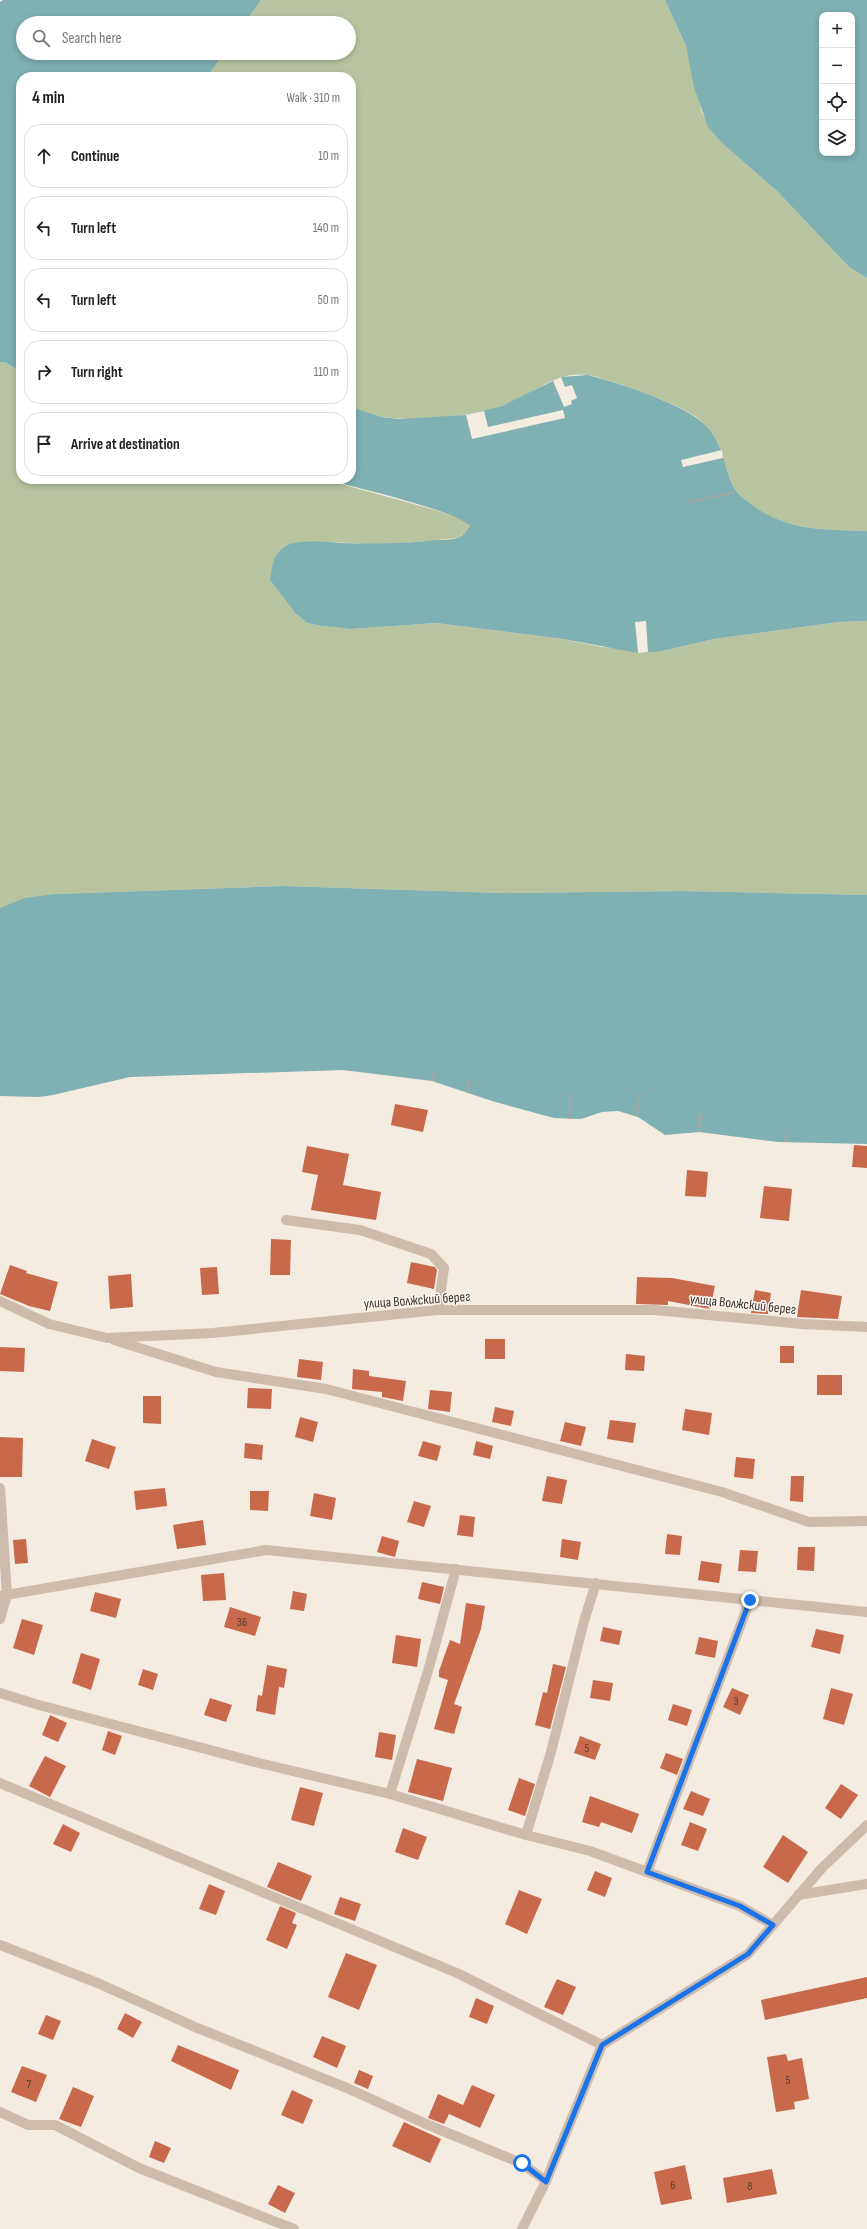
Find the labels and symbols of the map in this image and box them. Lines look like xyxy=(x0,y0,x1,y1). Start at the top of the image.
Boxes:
street label: улица Волжский берег xyxy=(363,1288,471,1312)
street label: улица Волжский берег xyxy=(689,1290,797,1318)
route end xyxy=(741,1591,759,1609)
house number: 36 xyxy=(237,1615,247,1630)
house number: 3 xyxy=(733,1694,739,1709)
house number: 5 xyxy=(585,1741,590,1756)
house number: 5 xyxy=(786,2073,791,2088)
house number: 7 xyxy=(27,2077,32,2092)
route start xyxy=(513,2154,531,2172)
house number: 6 xyxy=(670,2178,676,2193)
house number: 8 xyxy=(747,2179,753,2194)

